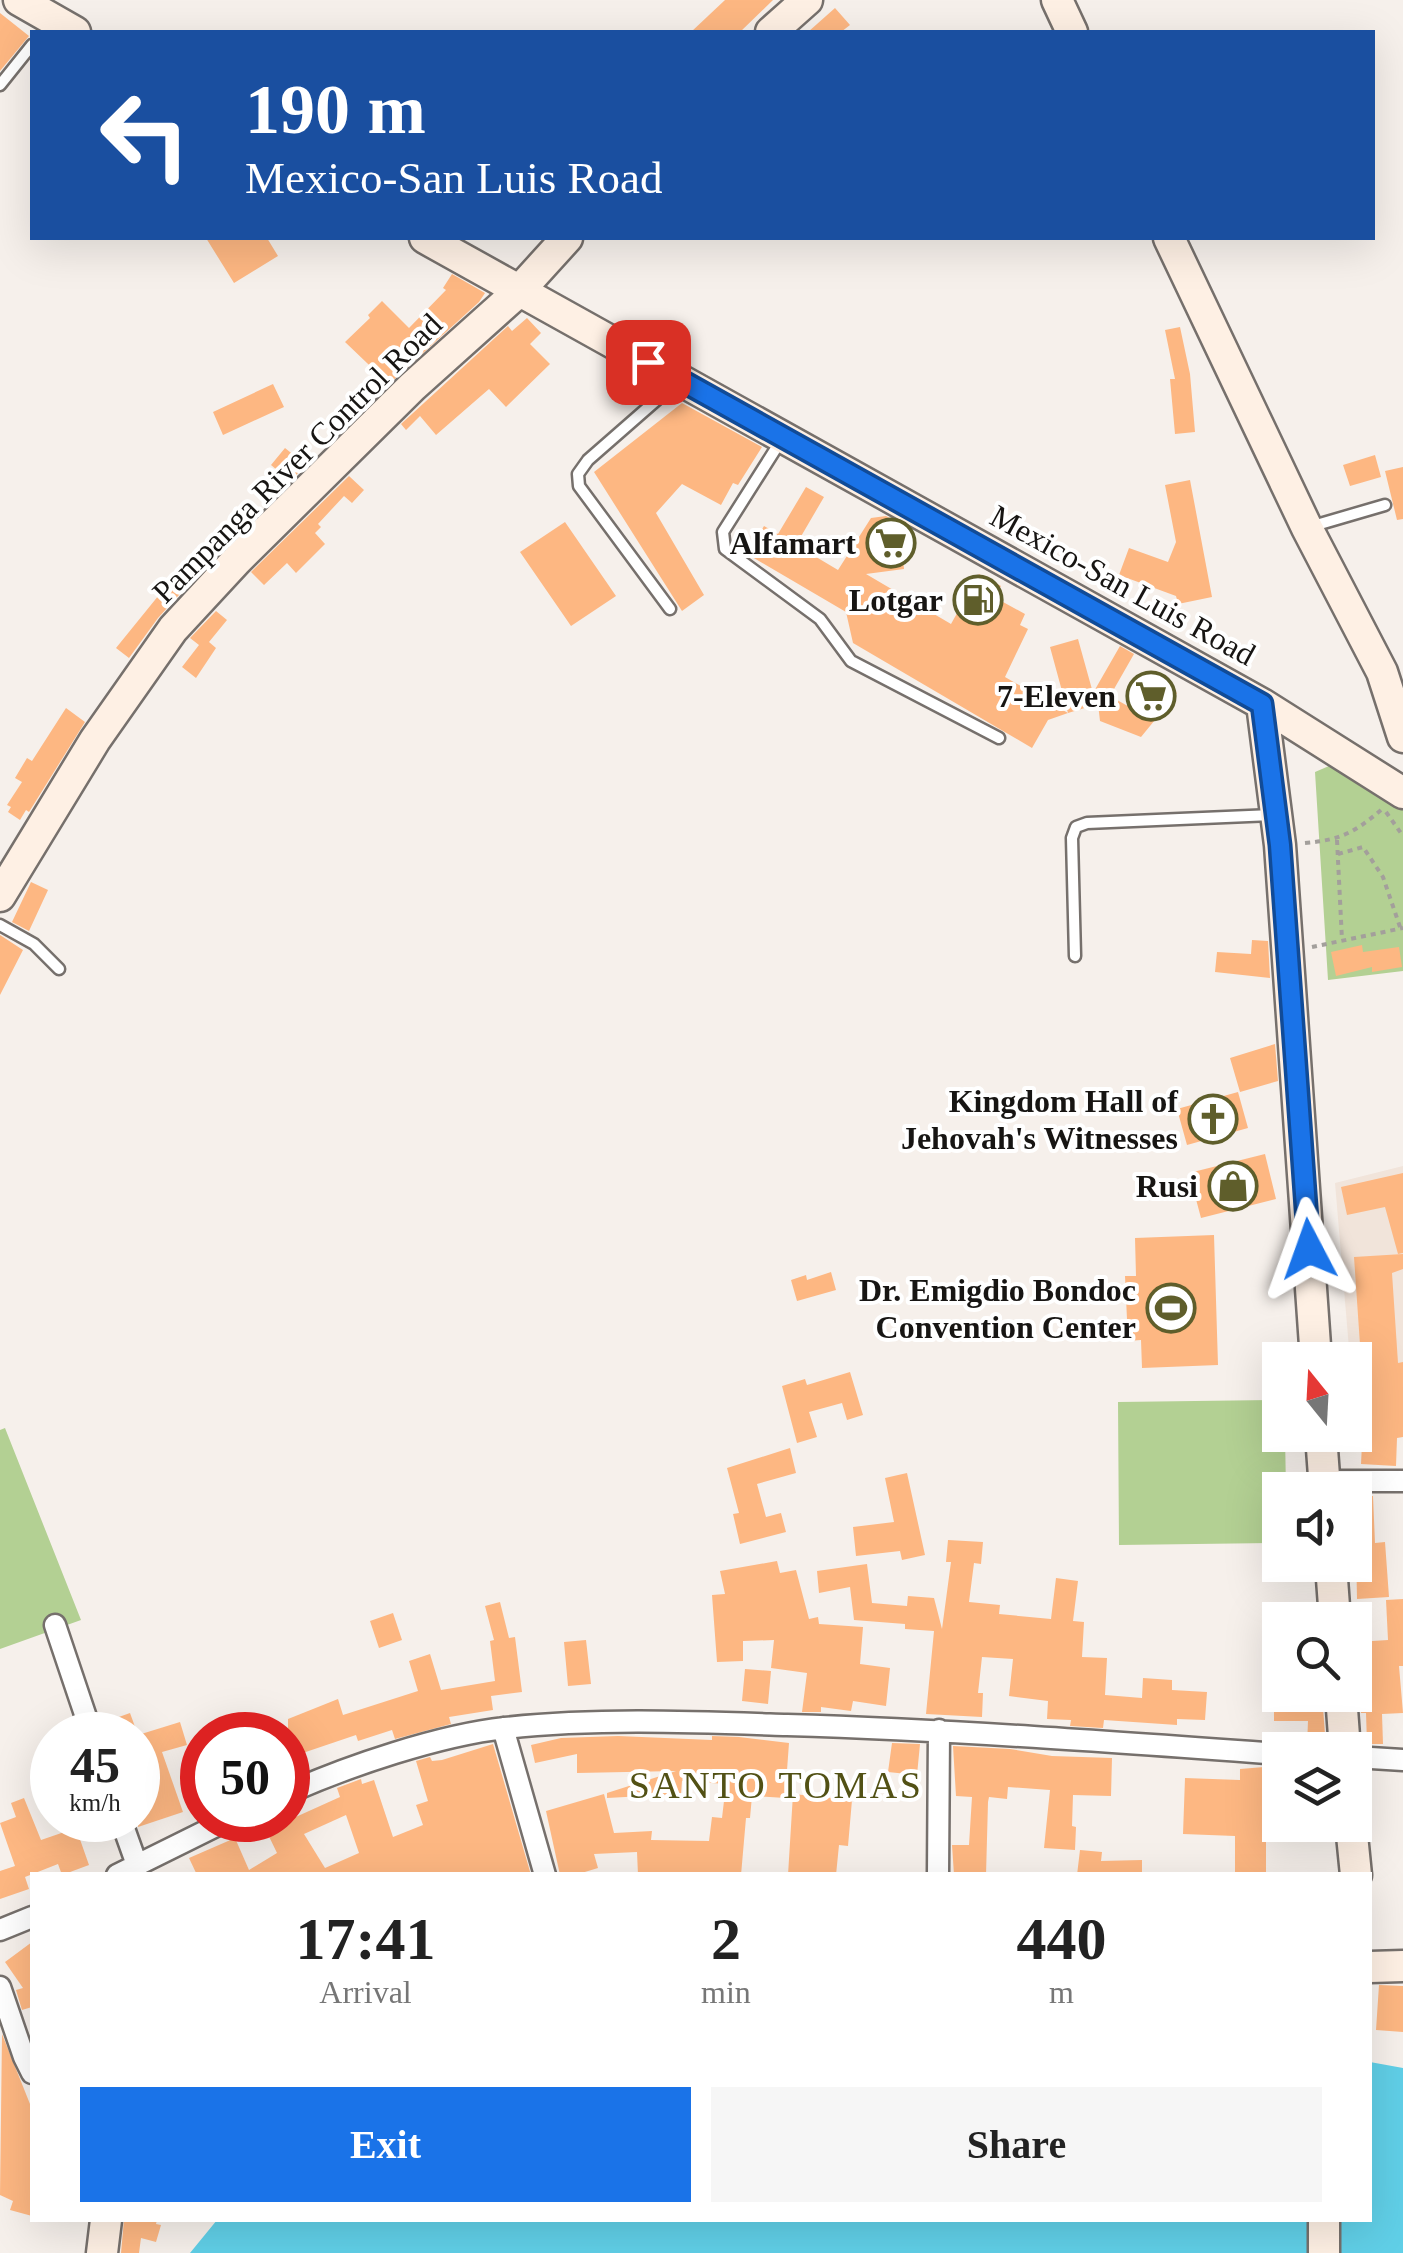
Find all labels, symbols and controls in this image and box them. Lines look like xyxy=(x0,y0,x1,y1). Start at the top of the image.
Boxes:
icon: left xyxy=(80,70,210,200)
text: 190 m xyxy=(245,71,426,148)
text: Mexico-San Luis Road xyxy=(245,153,662,203)
street label: Pampanga River Control Road xyxy=(145,306,449,610)
pin xyxy=(606,320,691,405)
icon: arrive xyxy=(621,335,676,390)
street label: Mexico-San Luis Road xyxy=(984,497,1262,673)
supermarket icon: Alfamart xyxy=(865,517,917,569)
place label: Alfamart xyxy=(730,525,856,561)
fuel station icon: Lotgar xyxy=(952,574,1004,626)
place label: Lotgar xyxy=(849,582,943,618)
supermarket icon: 7-Eleven xyxy=(1125,670,1177,722)
place label: 7-Eleven xyxy=(997,678,1116,714)
place label: Kingdom Hall of Jehovah's Witnesses xyxy=(901,1083,1178,1156)
church icon: Kingdom Hall of Jehovah's Witnesses xyxy=(1187,1093,1239,1145)
shop icon: Rusi xyxy=(1207,1160,1259,1212)
place label: Rusi xyxy=(1136,1168,1198,1204)
position arrow xyxy=(1257,1197,1361,1301)
place label: Dr. Emigdio Bondoc Convention Center xyxy=(859,1272,1136,1345)
sports icon: Dr. Emigdio Bondoc Convention Center xyxy=(1145,1282,1197,1334)
north arrow xyxy=(1262,1342,1372,1452)
map controls xyxy=(1262,1342,1372,1842)
button: sound xyxy=(1262,1472,1372,1582)
button: search xyxy=(1262,1602,1372,1712)
speed limit sign: 50 xyxy=(180,1712,310,1842)
button: layers xyxy=(1262,1732,1372,1842)
text: 45 xyxy=(70,1737,120,1793)
district label: SANTO TOMAS xyxy=(629,1764,923,1806)
text: km/h xyxy=(69,1789,121,1816)
text: 17:41 xyxy=(296,1906,436,1972)
text: 2 xyxy=(711,1906,741,1972)
text: 440 xyxy=(1016,1906,1106,1972)
text: Arrival xyxy=(319,1974,412,2010)
text: min xyxy=(701,1974,751,2010)
text: m xyxy=(1049,1974,1074,2010)
button: Exit xyxy=(80,2087,691,2202)
button: Share xyxy=(711,2087,1322,2202)

